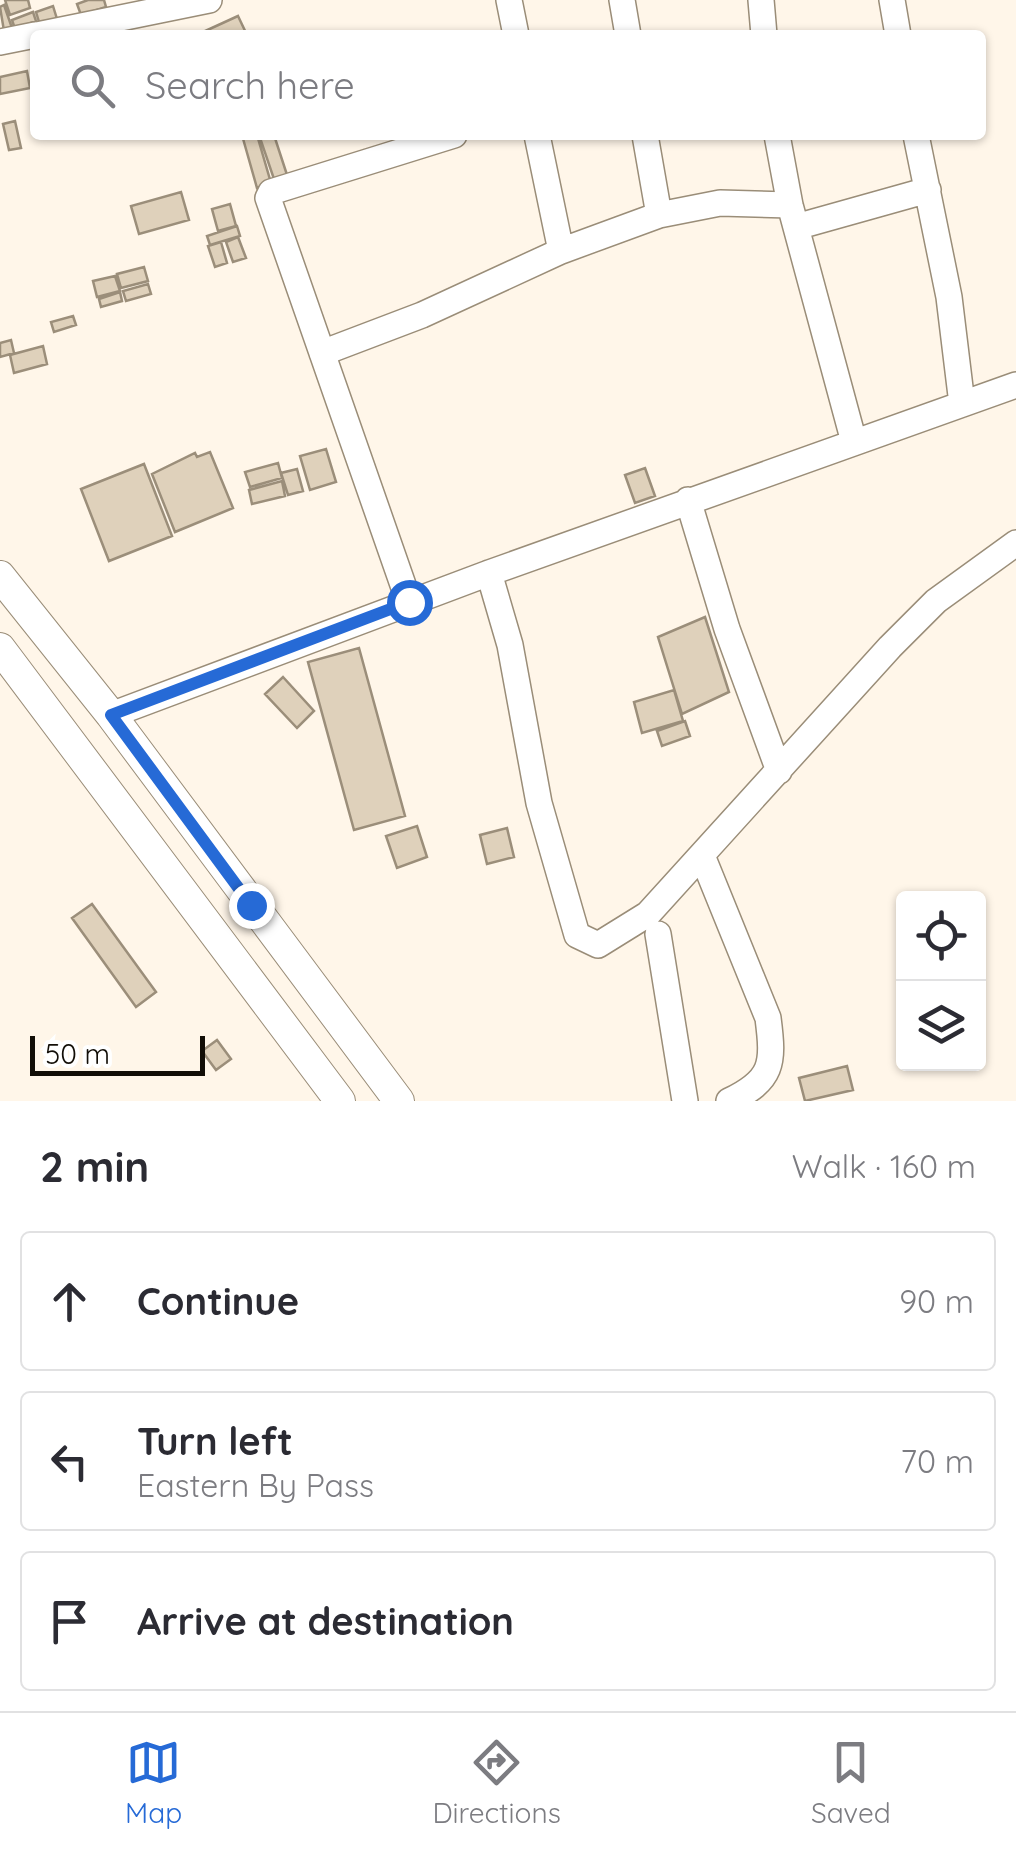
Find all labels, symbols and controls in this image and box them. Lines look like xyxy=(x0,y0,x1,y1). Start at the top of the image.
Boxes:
search box xyxy=(30,30,986,140)
icon: search xyxy=(65,58,120,113)
text: Search here xyxy=(145,61,355,109)
route start xyxy=(387,580,433,626)
route end xyxy=(229,883,275,929)
map controls xyxy=(896,891,986,1071)
button: locate xyxy=(896,891,986,981)
button: layers xyxy=(896,981,986,1071)
scale bar xyxy=(30,1031,205,1076)
text: 50 m xyxy=(45,1036,110,1071)
text: 2 min xyxy=(40,1140,149,1193)
text: Walk · 160 m xyxy=(792,1146,976,1186)
icon: ahead xyxy=(42,1274,97,1329)
text: Continue xyxy=(137,1277,299,1325)
text: 90 m xyxy=(899,1281,974,1321)
text: Turn left xyxy=(137,1417,293,1465)
icon: left xyxy=(42,1434,97,1489)
text: 70 m xyxy=(901,1441,974,1481)
text: Eastern By Pass xyxy=(137,1465,374,1505)
icon: arrive xyxy=(42,1594,97,1649)
text: Arrive at destination xyxy=(137,1597,514,1645)
tab: Map xyxy=(125,1735,182,1830)
tab: Directions xyxy=(432,1735,561,1830)
tab: Saved xyxy=(811,1735,891,1830)

